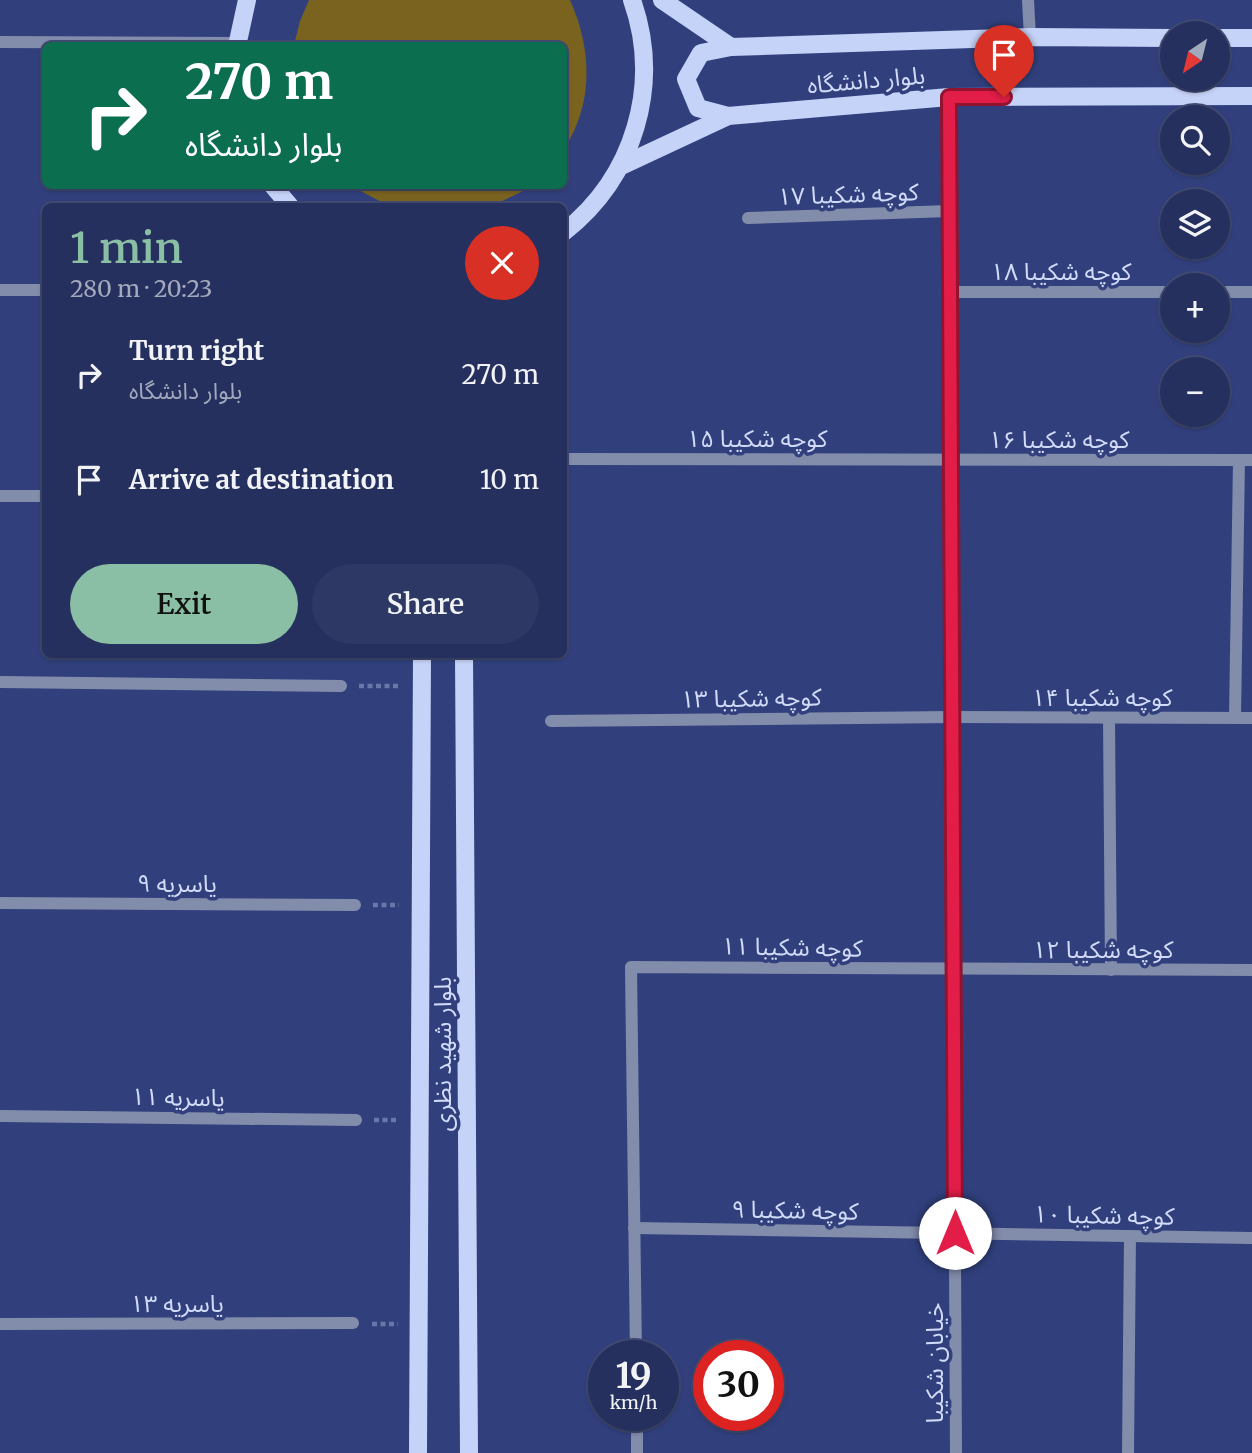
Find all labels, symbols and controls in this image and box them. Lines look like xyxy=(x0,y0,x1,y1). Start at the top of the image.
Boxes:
north arrow xyxy=(1160,21,1230,91)
map controls xyxy=(1160,21,1230,427)
pin xyxy=(974,25,1034,97)
icon: arrive xyxy=(985,36,1023,74)
text: 270 m xyxy=(185,51,333,112)
street label: بلوار دانشگاه xyxy=(806,59,926,101)
icon: right xyxy=(70,70,161,161)
button: search xyxy=(1160,105,1230,175)
text: بلوار دانشگاه xyxy=(185,125,342,165)
street label: کوچه شکیبا ۱۷ xyxy=(777,176,920,212)
button: layers xyxy=(1160,189,1230,259)
text: 1 min xyxy=(70,222,183,274)
button: close xyxy=(465,226,539,300)
street label: کوچه شکیبا ۱۸ xyxy=(990,256,1133,287)
button: + xyxy=(1160,273,1230,343)
text: 280 m · 20:23 xyxy=(70,274,212,303)
text: Turn right xyxy=(129,334,264,367)
icon: right xyxy=(70,356,108,394)
button: − xyxy=(1160,357,1230,427)
text: 270 m xyxy=(462,358,539,391)
text: بلوار دانشگاه xyxy=(129,376,242,405)
street label: کوچه شکیبا ۱۵ xyxy=(686,423,829,454)
street label: کوچه شکیبا ۱۶ xyxy=(988,424,1131,455)
icon: arrive xyxy=(70,461,108,499)
text: Arrive at destination xyxy=(129,463,394,496)
text: 10 m xyxy=(480,463,539,496)
button: Exit xyxy=(70,564,298,644)
button: Share xyxy=(312,564,539,644)
street label: کوچه شکیبا ۱۳ xyxy=(680,681,823,715)
street label: کوچه شکیبا ۱۴ xyxy=(1031,682,1174,713)
street label: یاسریه ۹ xyxy=(137,868,217,899)
street label: کوچه شکیبا ۱۱ xyxy=(721,930,864,964)
street label: کوچه شکیبا ۱۲ xyxy=(1032,934,1175,965)
street label: بلوار شهید نظری xyxy=(427,977,458,1131)
street label: یاسریه ۱۱ xyxy=(131,1081,225,1113)
street label: کوچه شکیبا ۹ xyxy=(731,1193,860,1227)
position arrow xyxy=(918,1196,992,1270)
street label: کوچه شکیبا ۱۰ xyxy=(1033,1198,1176,1232)
street label: یاسریه ۱۳ xyxy=(130,1288,224,1319)
street label: خیابان شکیبا xyxy=(919,1303,950,1423)
speed limit sign: 30 xyxy=(693,1340,784,1431)
text: 19 xyxy=(615,1354,652,1398)
text: km/h xyxy=(610,1391,657,1414)

